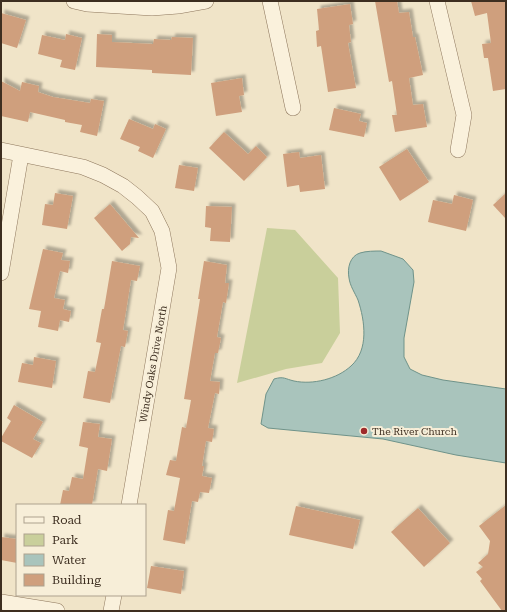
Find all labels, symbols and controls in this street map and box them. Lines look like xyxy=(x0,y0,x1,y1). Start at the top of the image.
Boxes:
street label: Windy Oaks Drive North xyxy=(137,304,169,423)
marker: The River Church xyxy=(359,426,369,436)
place label: The River Church xyxy=(372,426,457,437)
legend xyxy=(16,504,146,596)
text: Road xyxy=(52,513,82,527)
text: Park xyxy=(52,533,79,547)
text: Water xyxy=(52,553,86,567)
text: Building xyxy=(52,573,101,587)

